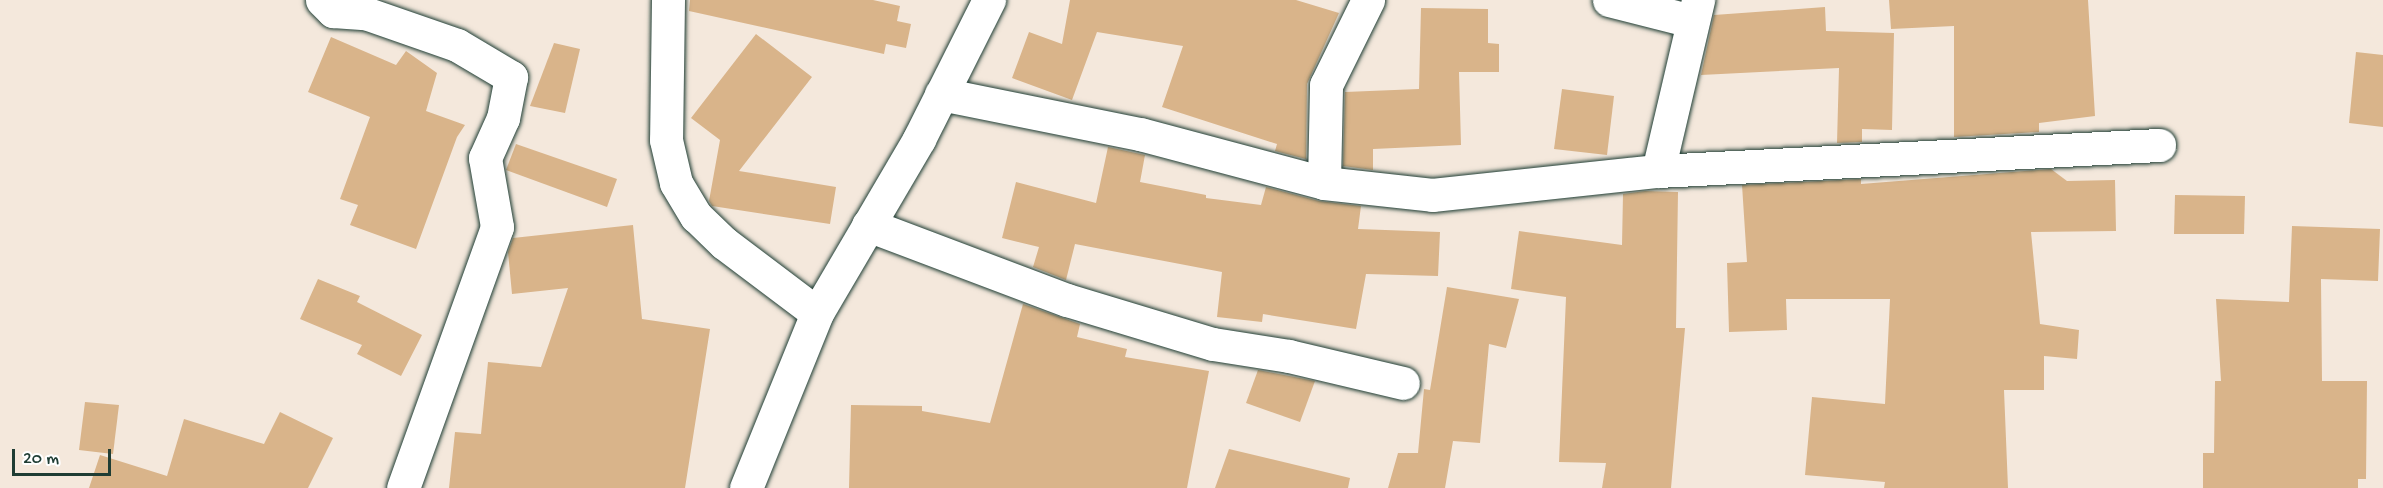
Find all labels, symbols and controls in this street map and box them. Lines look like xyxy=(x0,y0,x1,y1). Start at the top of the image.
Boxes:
scale bar xyxy=(15,437,114,475)
text: 20 m xyxy=(23,449,59,470)

